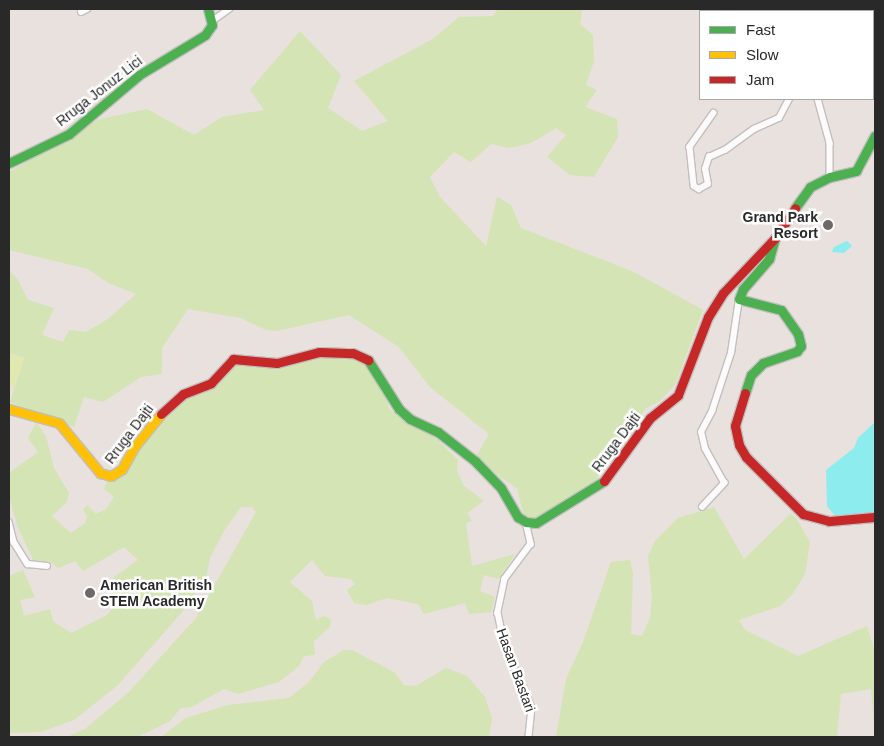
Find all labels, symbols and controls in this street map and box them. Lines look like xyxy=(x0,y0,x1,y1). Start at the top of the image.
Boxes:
legend xyxy=(699,10,874,100)
text: Fast xyxy=(746,21,775,38)
text: Slow xyxy=(746,46,779,63)
street label: Rruga Jonuz Lici xyxy=(53,52,145,130)
text: Jam xyxy=(746,71,774,88)
place label: Grand Park Resort xyxy=(743,209,818,242)
marker: Grand Park Resort xyxy=(822,219,834,231)
street label: Rruga Dajti xyxy=(101,401,157,467)
street label: Rruga Dajti xyxy=(588,409,644,475)
place label: American British STEM Academy xyxy=(100,577,212,610)
marker: American British STEM Academy xyxy=(84,587,96,599)
street label: Hasan Bastari xyxy=(493,626,539,714)

